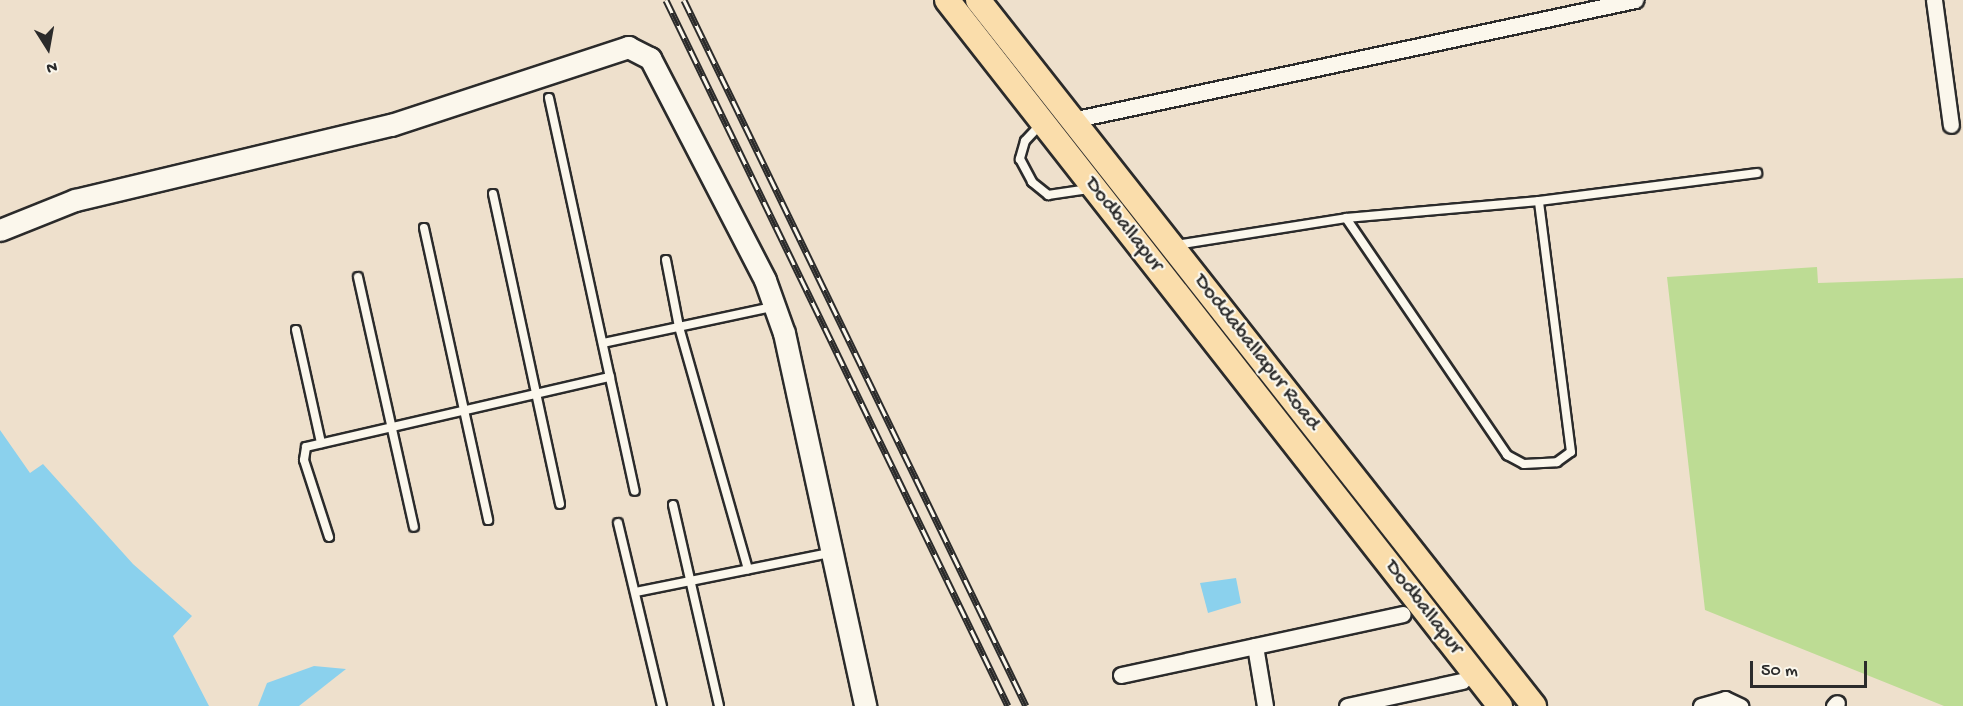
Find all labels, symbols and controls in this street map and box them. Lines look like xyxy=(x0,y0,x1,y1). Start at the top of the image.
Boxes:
north arrow xyxy=(18,18,78,78)
text: N xyxy=(45,56,58,76)
street label: Dodballapur xyxy=(1078,172,1168,278)
street label: Doddaballapur Road xyxy=(1187,269,1325,437)
street label: Dodballapur xyxy=(1378,555,1468,661)
scale bar xyxy=(1753,649,1870,687)
text: 50 m xyxy=(1761,661,1798,682)

